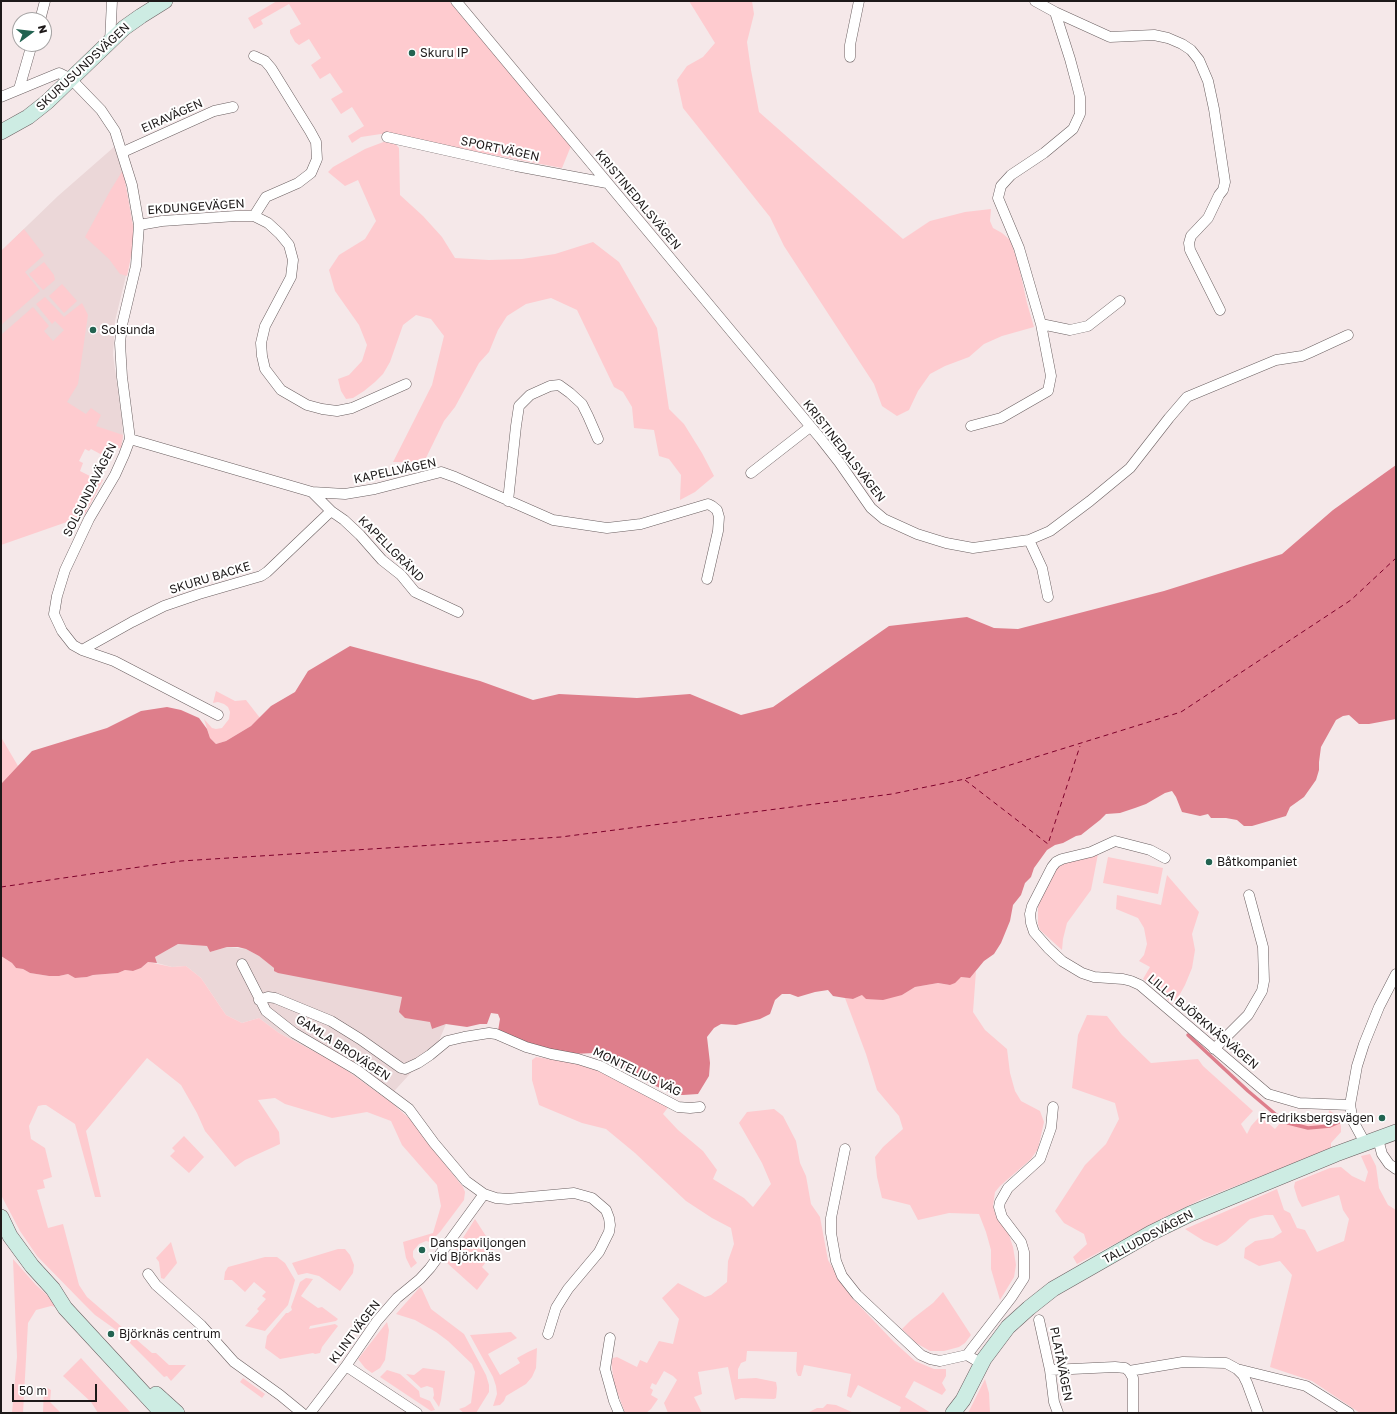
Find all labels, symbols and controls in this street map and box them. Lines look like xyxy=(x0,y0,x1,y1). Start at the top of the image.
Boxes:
north arrow xyxy=(12,12,52,52)
street label: SKURUSUNDSVÄGEN xyxy=(33,20,133,114)
place label: Skuru IP xyxy=(420,46,468,60)
marker: Skuru IP xyxy=(407,48,417,58)
street label: EIRAVÄGEN xyxy=(139,96,205,136)
street label: SPORTVÄGEN xyxy=(459,134,541,164)
street label: KRISTINEDALSVÄGEN xyxy=(592,147,684,253)
street label: EKDUNGEVÄGEN xyxy=(147,196,245,218)
place label: Solsunda xyxy=(101,323,155,337)
marker: Solsunda xyxy=(88,325,98,335)
street label: KRISTINEDALSVÄGEN xyxy=(800,397,888,505)
street label: SOLSUNDAVÄGEN xyxy=(60,441,120,539)
street label: KAPELLVÄGEN xyxy=(352,455,438,487)
street label: KAPELLGRÄND xyxy=(355,513,427,585)
street label: SKURU BACKE xyxy=(168,559,252,597)
place label: Båtkompaniet xyxy=(1217,855,1297,869)
marker: Båtkompaniet xyxy=(1204,857,1214,867)
street label: LILLA BJÖRKNÄSVÄGEN xyxy=(1145,972,1261,1072)
street label: GAMLA BROVÄGEN xyxy=(293,1012,393,1084)
street label: MONTELIUS VÄG xyxy=(591,1044,683,1100)
place label: Fredriksbergsvägen xyxy=(1259,1111,1374,1125)
marker: Fredriksbergsvägen xyxy=(1377,1113,1387,1123)
street label: TALLUDDSVÄGEN xyxy=(1100,1207,1196,1267)
place label: Danspaviljongen vid Björknäs xyxy=(430,1236,526,1264)
marker: Danspaviljongen vid Björknäs xyxy=(417,1245,427,1255)
street label: KLINTVÄGEN xyxy=(327,1298,383,1366)
street label: PLATÅVÄGEN xyxy=(1047,1326,1075,1402)
place label: Björknäs centrum xyxy=(119,1327,221,1341)
marker: Björknäs centrum xyxy=(106,1329,116,1339)
scale bar xyxy=(14,1376,99,1402)
text: 50 m xyxy=(19,1383,47,1398)

